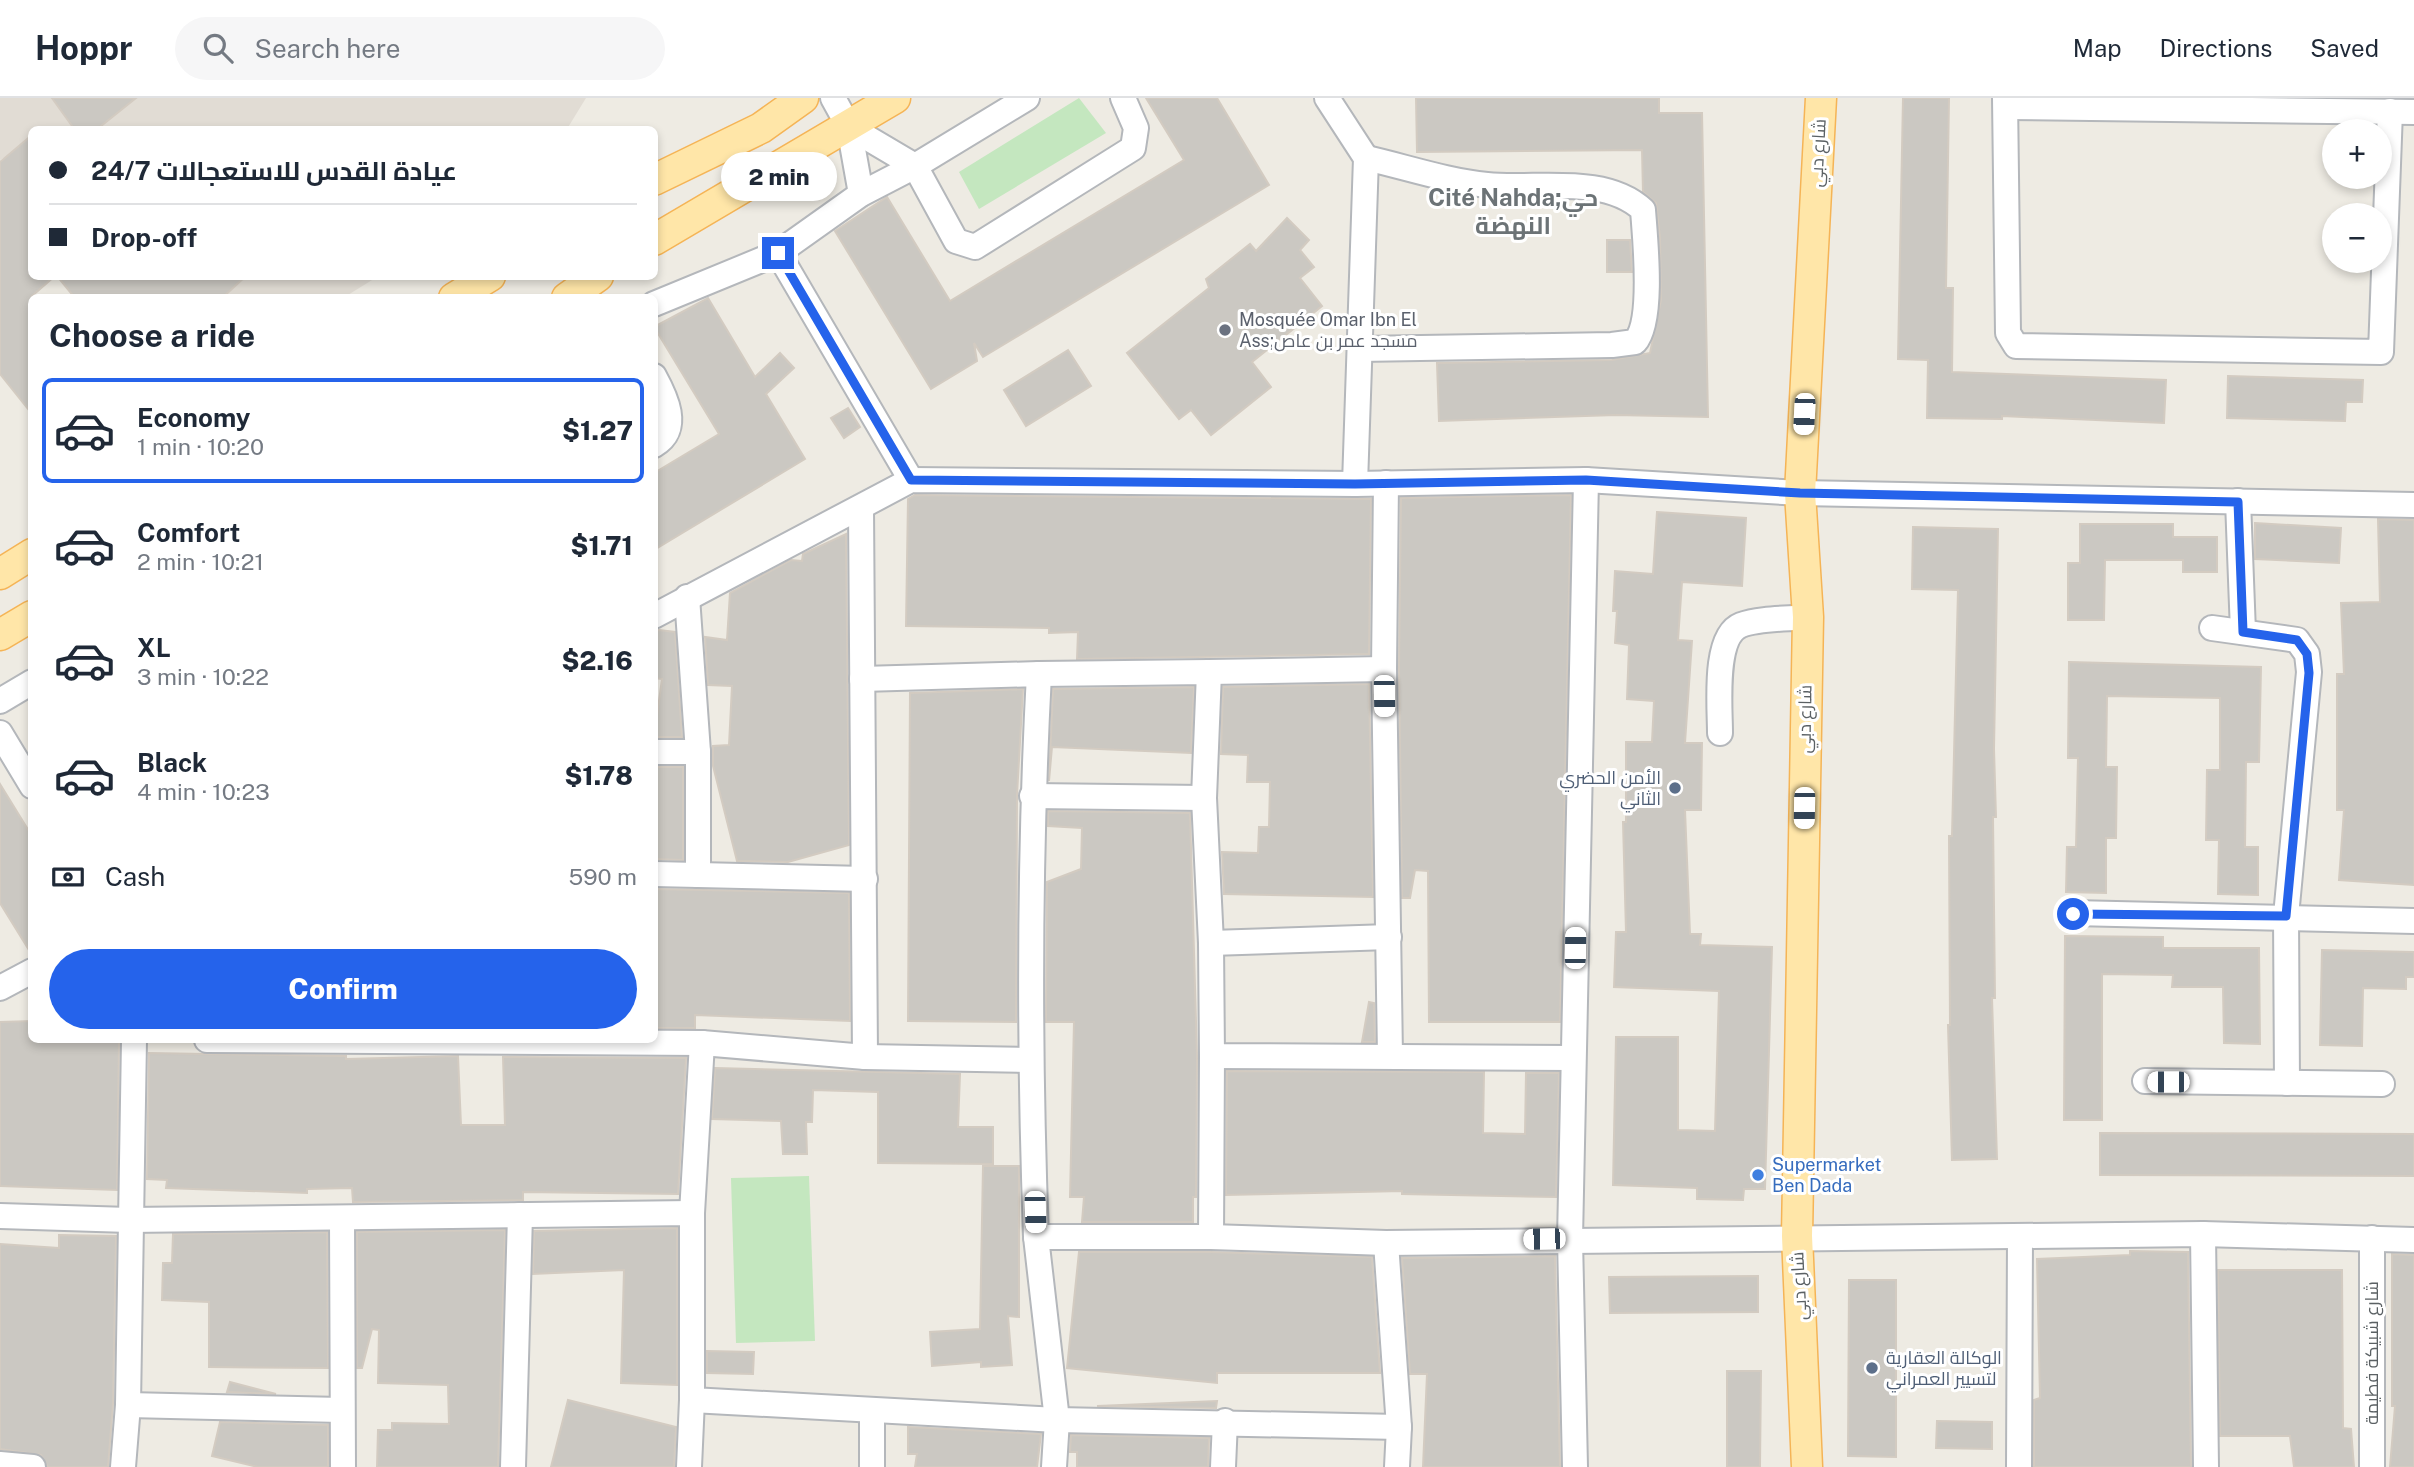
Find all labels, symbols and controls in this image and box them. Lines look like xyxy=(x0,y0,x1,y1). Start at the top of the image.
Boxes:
search box xyxy=(175,17,665,80)
text: Hoppr xyxy=(35,29,133,67)
icon: search xyxy=(199,29,237,67)
text: Search here xyxy=(255,33,401,64)
text: Map xyxy=(2073,34,2122,62)
text: Directions xyxy=(2160,34,2272,62)
text: Saved xyxy=(2310,34,2379,62)
street label: شارع دبي xyxy=(1805,118,1834,188)
map controls xyxy=(2322,119,2392,273)
button: + xyxy=(2322,119,2392,189)
callout: 2 min xyxy=(720,152,836,200)
text: عيادة القدس للاستعجالات 24/7 xyxy=(91,155,457,186)
text: 2 min xyxy=(748,163,810,190)
district label: Cité Nahda;حي النهضة xyxy=(1428,183,1598,240)
button: − xyxy=(2322,203,2392,273)
text: Drop-off xyxy=(91,222,197,253)
route end xyxy=(762,237,794,269)
place label: Mosquée Omar Ibn El Ass;مسجد عمر بن عاص xyxy=(1239,309,1418,352)
text: Choose a ride xyxy=(49,317,255,354)
marker: Mosquée Omar Ibn El Ass;مسجد عمر بن عاص xyxy=(1217,322,1233,338)
car xyxy=(1793,392,1816,436)
icon: car xyxy=(53,399,116,462)
text: Economy xyxy=(137,402,250,433)
text: $1.27 xyxy=(562,415,633,446)
text: 1 min · 10:20 xyxy=(137,433,264,460)
icon: car xyxy=(53,514,116,577)
text: Comfort xyxy=(137,517,240,548)
text: $1.71 xyxy=(571,530,633,561)
text: 2 min · 10:21 xyxy=(137,548,264,575)
icon: car xyxy=(53,629,116,692)
text: XL xyxy=(137,632,171,663)
text: $2.16 xyxy=(562,645,633,676)
text: 3 min · 10:22 xyxy=(137,663,269,690)
car xyxy=(1374,675,1395,717)
street label: شارع دبي xyxy=(1793,684,1820,754)
icon: car xyxy=(53,744,116,807)
text: Black xyxy=(137,747,207,778)
text: $1.78 xyxy=(564,760,633,791)
place label: الأمن الحضري الثاني xyxy=(1559,767,1661,813)
text: 4 min · 10:23 xyxy=(137,778,270,805)
marker: الأمن الحضري الثاني xyxy=(1667,780,1683,796)
car xyxy=(1794,787,1815,829)
icon: cash xyxy=(49,858,87,896)
text: Cash xyxy=(105,861,165,892)
text: 590 m xyxy=(568,863,637,890)
route start xyxy=(2057,898,2089,930)
car xyxy=(1565,927,1586,969)
button: Confirm xyxy=(49,949,637,1029)
car xyxy=(2148,1072,2190,1093)
place label: Supermarket Ben Dada xyxy=(1772,1154,1882,1196)
marker: Supermarket Ben Dada xyxy=(1750,1167,1766,1183)
car xyxy=(1024,1191,1047,1233)
car xyxy=(1523,1228,1566,1250)
street label: شارع دبي xyxy=(1786,1251,1815,1321)
street label: شارع شبيكة فطيمة xyxy=(2361,1281,2384,1425)
place label: الوكالة العقارية لتسيير العمراني xyxy=(1886,1347,2002,1393)
marker: الوكالة العقارية لتسيير العمراني xyxy=(1864,1360,1880,1376)

